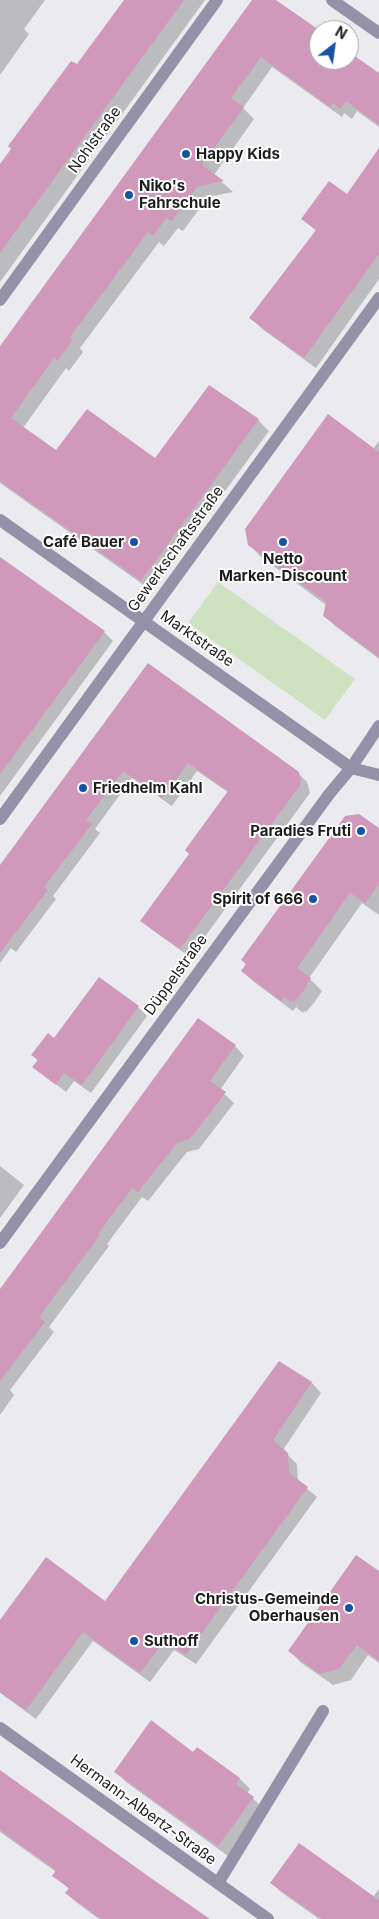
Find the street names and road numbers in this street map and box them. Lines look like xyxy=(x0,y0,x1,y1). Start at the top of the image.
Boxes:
street label: Nohlstraße xyxy=(65,103,125,177)
street label: Gewerkschaftsstraße xyxy=(124,483,228,615)
street label: Marktstraße xyxy=(157,607,237,671)
street label: Düppelstraße xyxy=(141,931,211,1019)
street label: Hermann-Albertz-Straße xyxy=(67,1751,219,1869)

